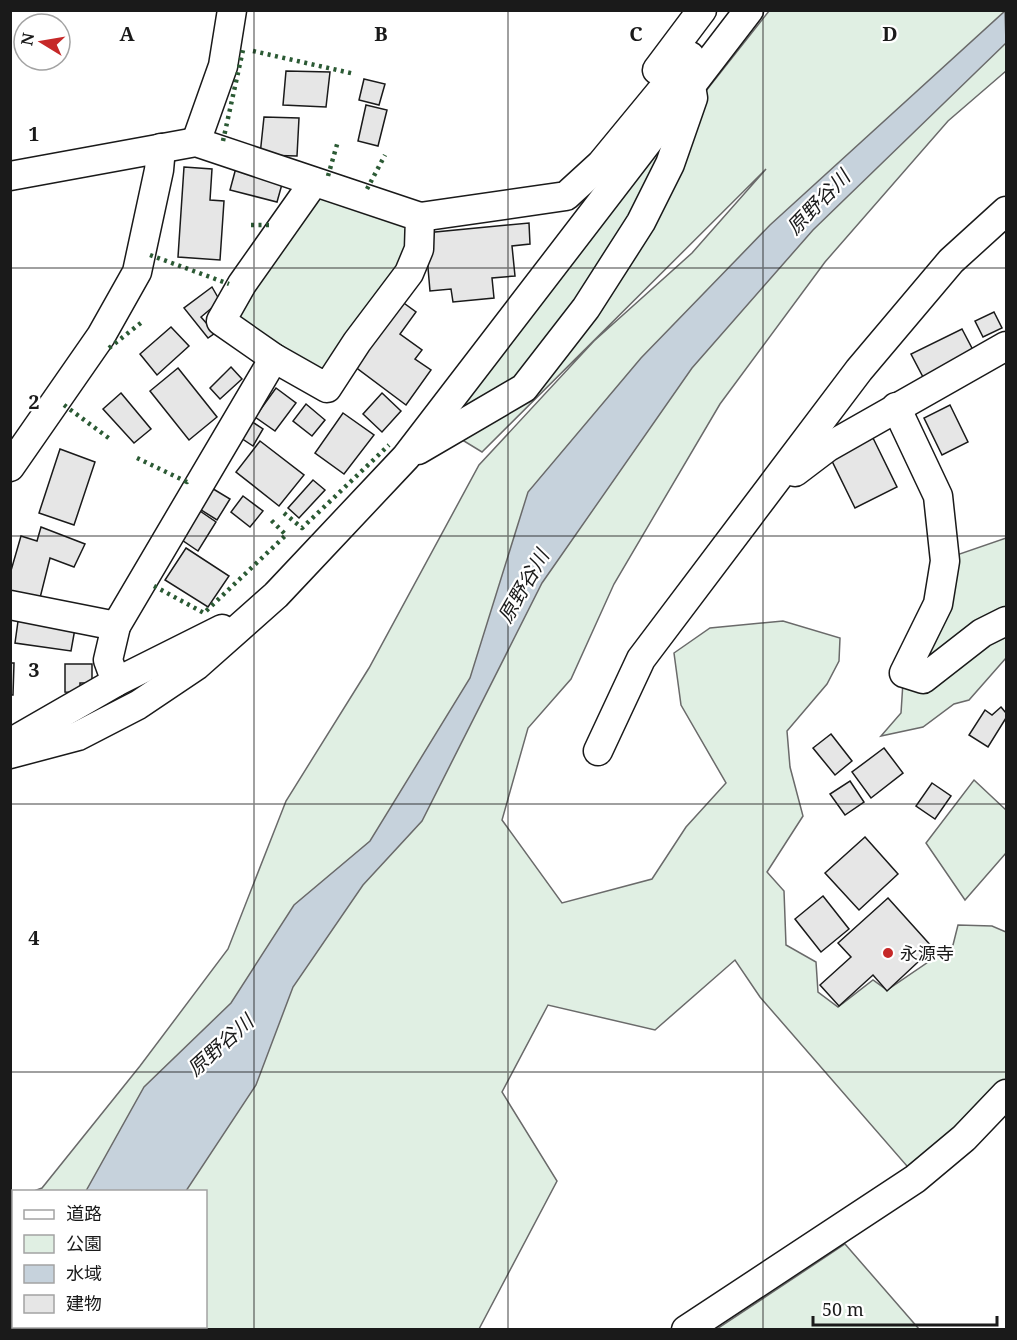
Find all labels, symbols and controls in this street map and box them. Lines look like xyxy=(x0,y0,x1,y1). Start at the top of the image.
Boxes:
north arrow xyxy=(12,12,72,72)
text: A xyxy=(119,20,135,47)
text: B xyxy=(374,20,388,47)
text: C xyxy=(629,20,643,47)
text: D xyxy=(882,20,898,47)
text: N xyxy=(15,30,39,47)
text: 1 xyxy=(28,120,40,147)
water label: 原野谷川 xyxy=(781,162,857,240)
text: 2 xyxy=(28,388,40,415)
water label: 原野谷川 xyxy=(491,543,556,627)
text: 3 xyxy=(28,656,40,683)
text: 4 xyxy=(28,924,40,951)
place label: 永源寺 xyxy=(900,941,954,965)
marker: 永源寺 xyxy=(881,946,895,960)
water label: 原野谷川 xyxy=(181,1007,260,1082)
legend xyxy=(12,1190,207,1328)
text: 道路 xyxy=(66,1201,102,1225)
text: 公園 xyxy=(66,1231,102,1255)
text: 水域 xyxy=(66,1261,102,1285)
scale bar xyxy=(813,1289,998,1327)
text: 建物 xyxy=(66,1291,102,1315)
text: 50 m xyxy=(822,1297,864,1321)

